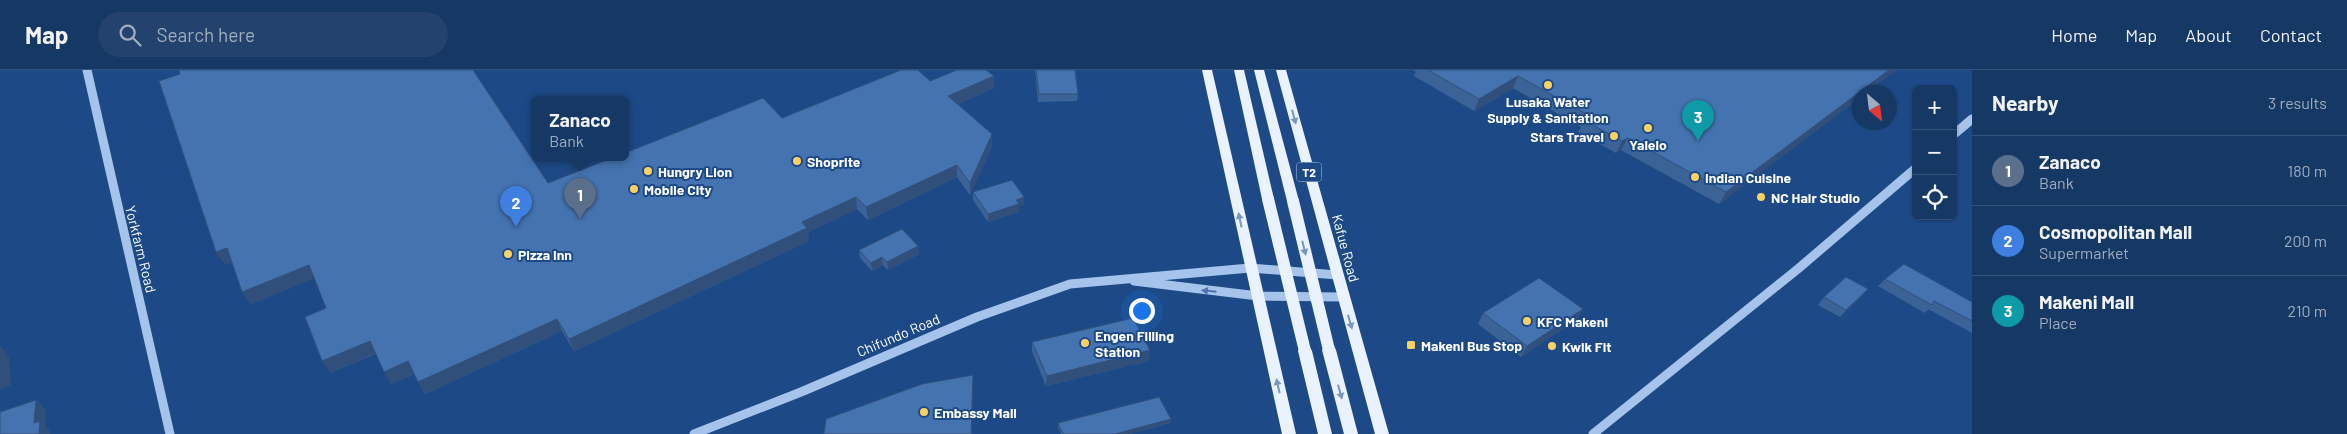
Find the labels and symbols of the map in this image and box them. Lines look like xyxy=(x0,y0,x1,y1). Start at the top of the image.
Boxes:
marker: Lusaka Water Supply & Sanitation xyxy=(1542,79,1554,91)
north arrow xyxy=(1852,85,1897,130)
place label: Lusaka Water Supply & Sanitation xyxy=(1487,93,1609,126)
pin: 3 xyxy=(1682,100,1714,141)
one-way arrow xyxy=(1290,109,1298,125)
marker: Yalelo xyxy=(1642,122,1654,134)
place label: Stars Travel xyxy=(1530,128,1604,145)
marker: Stars Travel xyxy=(1608,130,1620,142)
place label: Yalelo xyxy=(1629,136,1667,153)
place label: Shoprite xyxy=(807,153,861,170)
marker: Shoprite xyxy=(791,155,803,167)
road number: T2 xyxy=(1296,162,1322,181)
place label: Hungry Lion xyxy=(658,163,732,180)
marker: Hungry Lion xyxy=(642,165,654,177)
place label: Indian Cuisine xyxy=(1705,169,1792,186)
marker: Indian Cuisine xyxy=(1689,171,1701,183)
pin: 1 xyxy=(564,178,596,219)
place label: Mobile City xyxy=(644,181,712,198)
marker: Mobile City xyxy=(628,183,640,195)
pin: 2 xyxy=(500,186,532,227)
place label: NC Hair Studio xyxy=(1771,189,1860,206)
marker: NC Hair Studio xyxy=(1755,191,1767,203)
street label: Yorkfarm Road xyxy=(122,204,160,294)
one-way arrow xyxy=(1235,212,1243,228)
street label: Kafue Road xyxy=(1329,212,1363,284)
one-way arrow xyxy=(1300,241,1308,256)
place label: Pizza Inn xyxy=(518,246,572,263)
marker: Pizza Inn xyxy=(502,248,514,260)
one-way arrow xyxy=(1201,287,1217,295)
your location xyxy=(1129,298,1155,324)
street label: Chifundo Road xyxy=(854,310,942,360)
place label: KFC Makeni xyxy=(1537,313,1608,330)
one-way arrow xyxy=(1347,315,1355,330)
marker: KFC Makeni xyxy=(1521,315,1533,327)
place label: Engen Filling Station xyxy=(1095,327,1174,360)
marker: Engen Filling Station xyxy=(1079,337,1091,349)
place label: Makeni Bus Stop xyxy=(1421,337,1522,354)
place label: Kwik Fit xyxy=(1562,338,1612,355)
marker: Makeni Bus Stop xyxy=(1405,339,1417,351)
marker: Kwik Fit xyxy=(1546,340,1558,352)
one-way arrow xyxy=(1274,379,1282,394)
one-way arrow xyxy=(1336,384,1344,399)
place label: Embassy Mall xyxy=(934,404,1017,421)
marker: Embassy Mall xyxy=(918,406,930,418)

